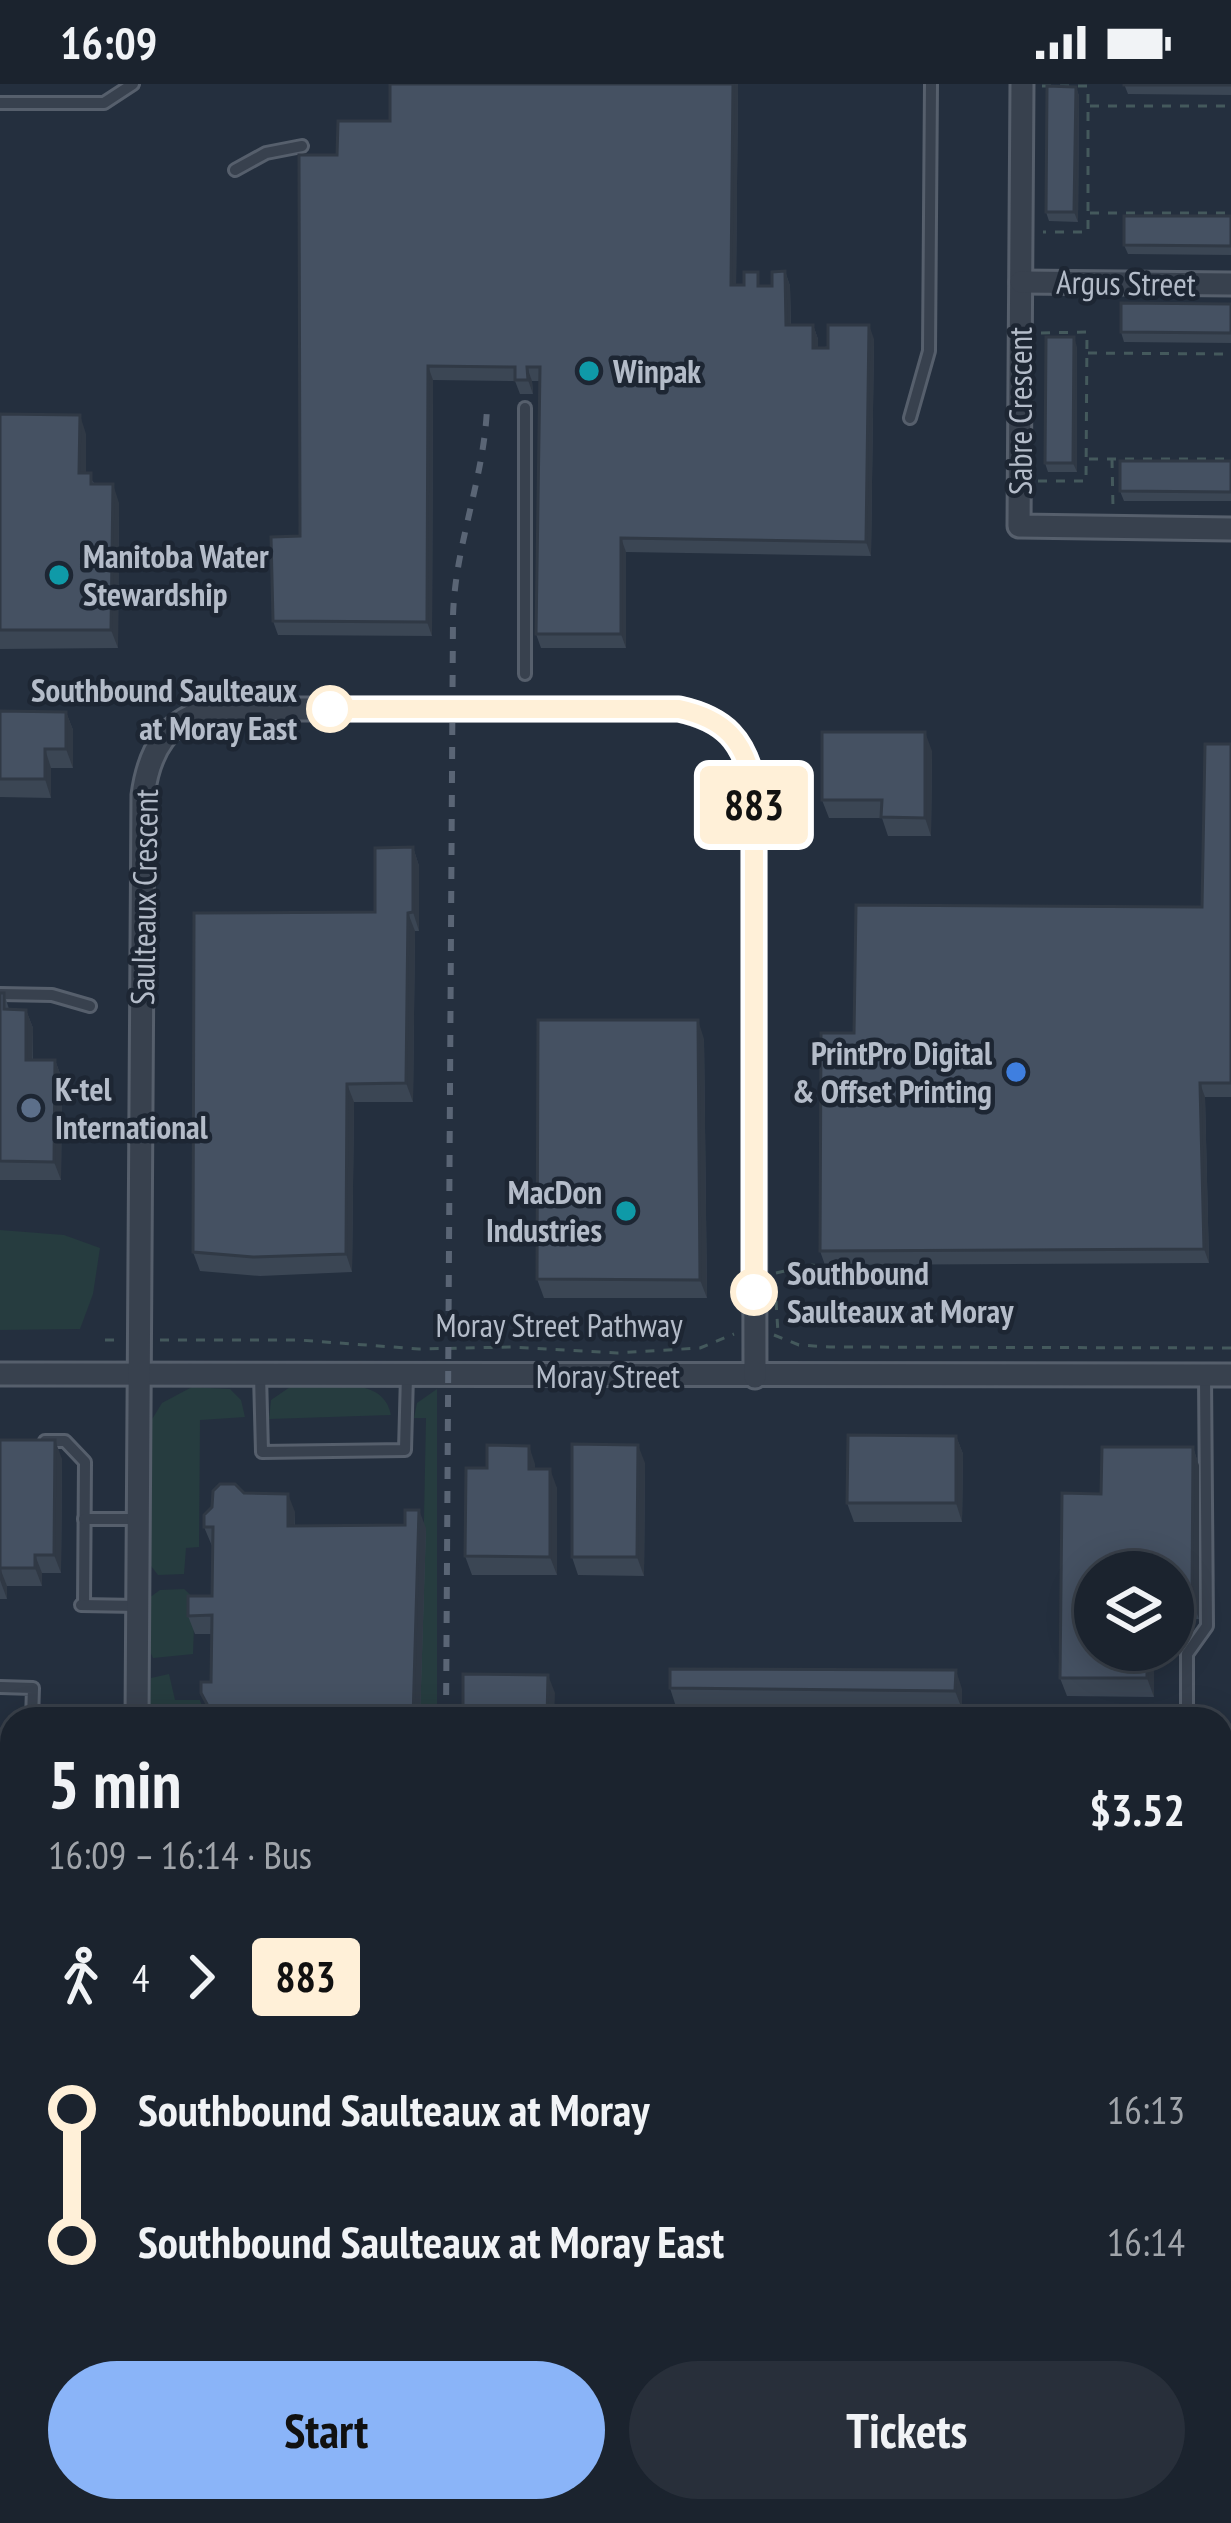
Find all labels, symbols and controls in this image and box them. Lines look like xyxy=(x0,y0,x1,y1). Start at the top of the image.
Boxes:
text: 16:09 xyxy=(60,13,157,71)
street label: Argus Street xyxy=(1056,260,1196,305)
street label: Sabre Crescent xyxy=(998,327,1041,495)
place label: Winpak xyxy=(612,349,701,392)
marker: Winpak xyxy=(576,358,602,384)
place label: Manitoba Water Stewardship xyxy=(83,534,269,615)
marker: Manitoba Water Stewardship xyxy=(46,562,72,588)
place label: Southbound Saulteaux at Moray East xyxy=(31,668,298,749)
marker: Southbound Saulteaux at Moray East xyxy=(308,687,352,731)
line badge: 883 xyxy=(685,766,823,844)
text: 883 xyxy=(724,777,784,832)
street label: Saulteaux Crescent xyxy=(120,789,167,1005)
place label: PrintPro Digital & Offset Printing xyxy=(792,1031,993,1112)
marker: PrintPro Digital & Offset Printing xyxy=(1003,1059,1029,1085)
place label: K-tel International xyxy=(55,1067,209,1148)
marker: K-tel International xyxy=(18,1095,44,1121)
place label: MacDon Industries xyxy=(486,1170,602,1251)
marker: MacDon Industries xyxy=(613,1198,639,1224)
place label: Southbound Saulteaux at Moray xyxy=(787,1251,1014,1332)
marker: Southbound Saulteaux at Moray xyxy=(732,1270,776,1314)
street label: Moray Street Pathway xyxy=(435,1303,683,1346)
street label: Moray Street xyxy=(536,1354,680,1397)
map controls xyxy=(1074,1551,1194,1671)
button: layers xyxy=(1074,1551,1194,1671)
text: 5 min xyxy=(48,1741,181,1826)
text: $3.52 xyxy=(1089,1780,1185,1838)
text: 16:09 – 16:14 · Bus xyxy=(48,1829,312,1880)
icon: walk xyxy=(48,1944,114,2010)
icon: forward xyxy=(168,1944,234,2010)
text: 883 xyxy=(276,1949,336,2004)
text: 4 xyxy=(132,1952,150,2003)
text: Southbound Saulteaux at Moray xyxy=(138,2080,649,2138)
text: 16:13 xyxy=(1107,2084,1185,2135)
text: Southbound Saulteaux at Moray East xyxy=(138,2212,724,2270)
text: 16:14 xyxy=(1107,2216,1185,2267)
button: Start xyxy=(48,2361,605,2499)
button: Tickets xyxy=(629,2361,1185,2499)

